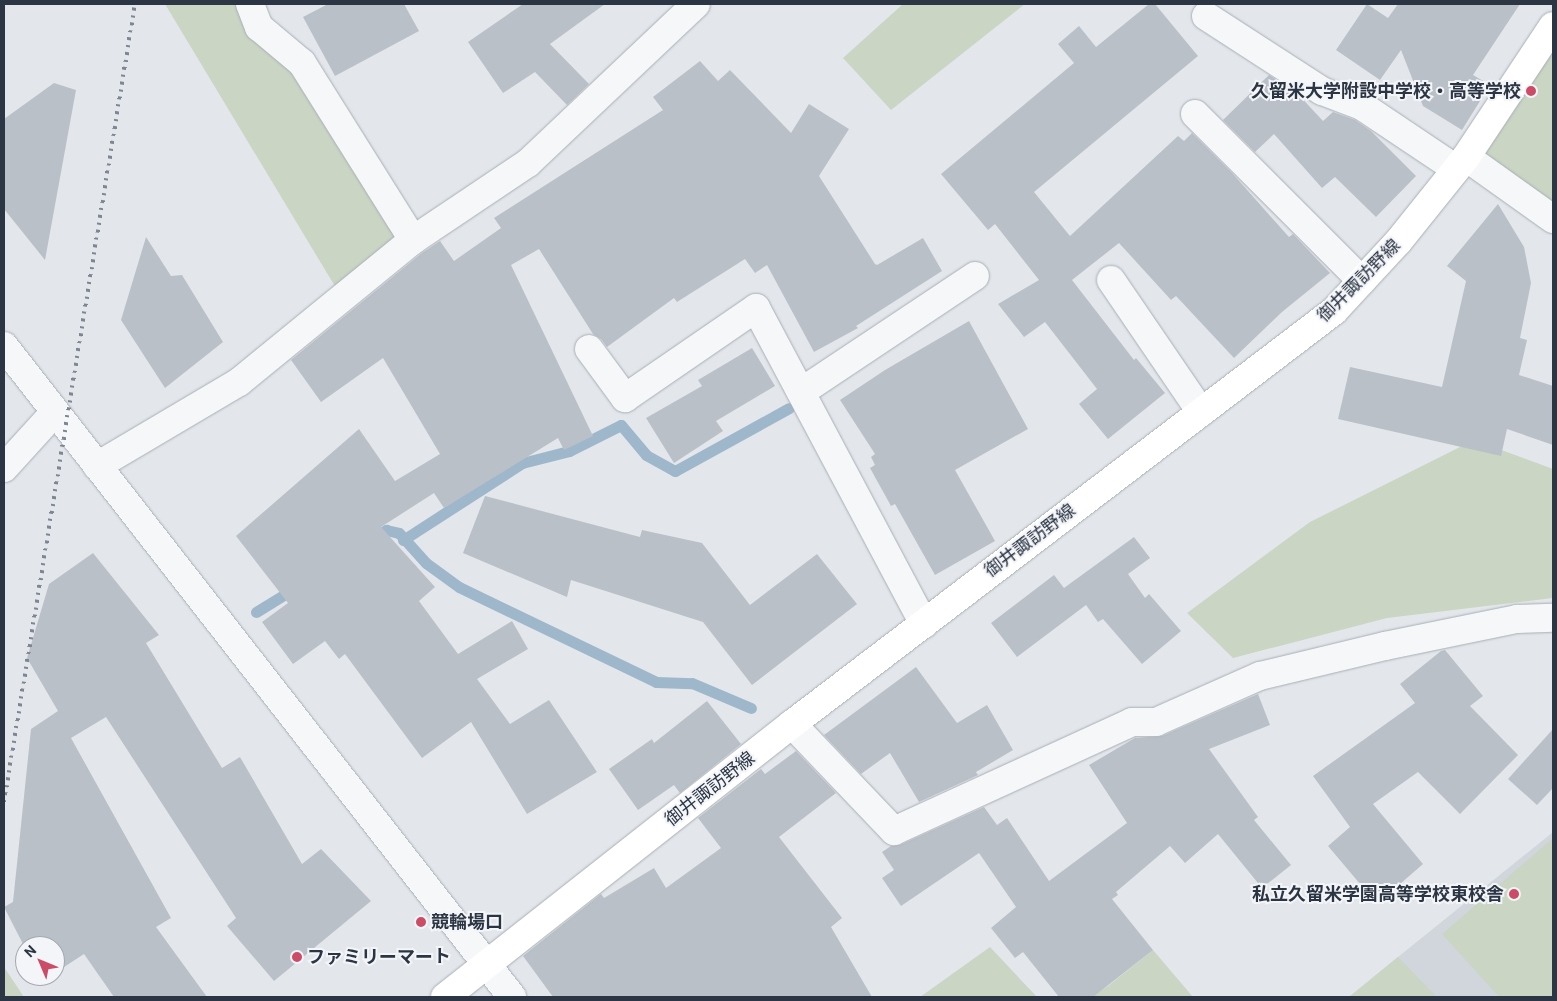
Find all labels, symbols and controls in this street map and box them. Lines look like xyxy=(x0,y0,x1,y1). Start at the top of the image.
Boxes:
place label: 久留米大学附設中学校・高等学校 xyxy=(1251,80,1521,102)
marker: 久留米大学附設中学校・高等学校 xyxy=(1525,85,1537,97)
street label: 御井諏訪野線 xyxy=(1313,235,1405,327)
street label: 御井諏訪野線 xyxy=(980,500,1080,582)
street label: 御井諏訪野線 xyxy=(661,747,759,831)
place label: 私立久留米学園高等学校東校舎 xyxy=(1252,883,1504,905)
marker: 私立久留米学園高等学校東校舎 xyxy=(1508,888,1520,900)
place label: 競輪場口 xyxy=(431,911,503,933)
marker: 競輪場口 xyxy=(415,916,427,928)
north arrow xyxy=(15,936,65,986)
text: N xyxy=(21,942,39,960)
place label: ファミリーマート xyxy=(307,946,451,968)
marker: ファミリーマート xyxy=(291,951,303,963)

